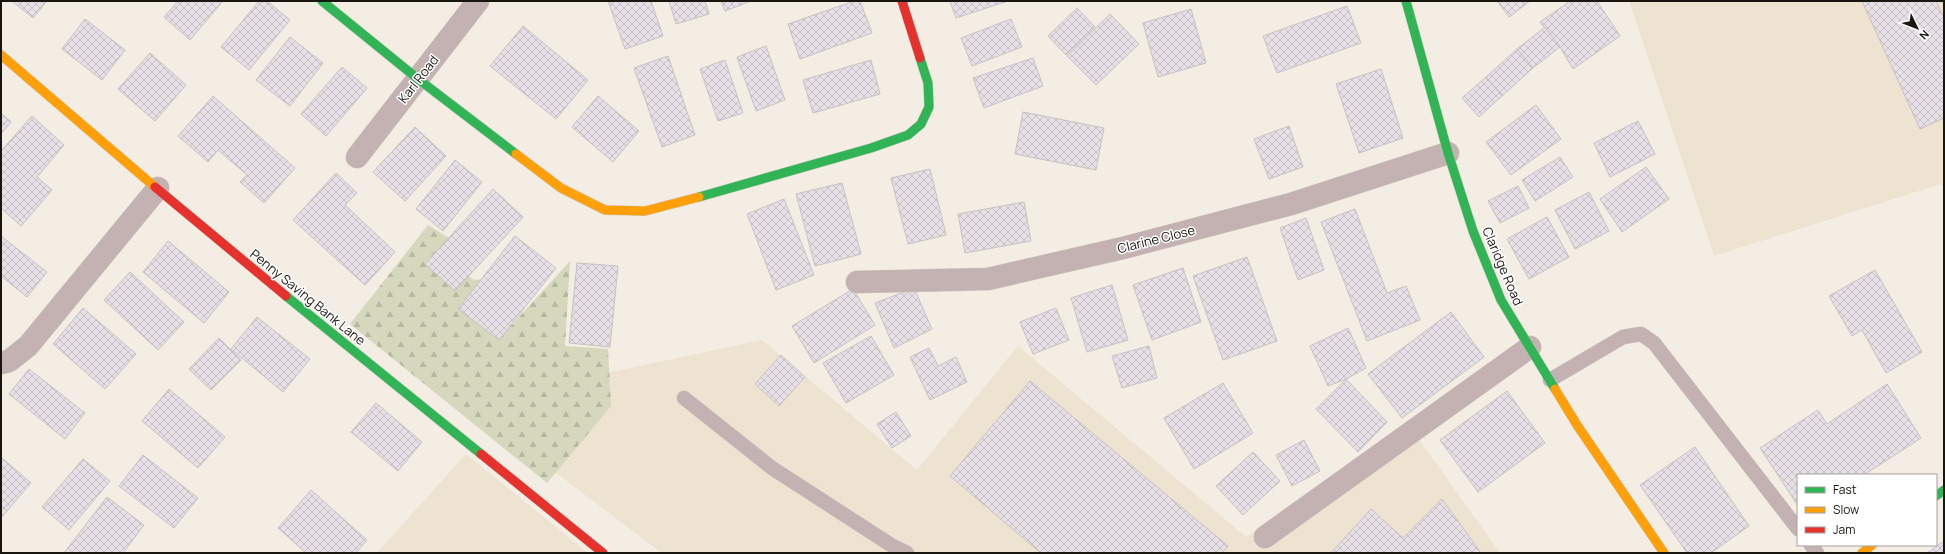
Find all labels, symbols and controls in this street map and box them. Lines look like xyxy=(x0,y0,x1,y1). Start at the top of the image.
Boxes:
north arrow xyxy=(1897,8,1937,48)
text: N xyxy=(1916,27,1933,43)
street label: Karl Road xyxy=(394,51,442,107)
street label: Clarine Close xyxy=(1115,221,1197,257)
street label: Claridge Road xyxy=(1478,224,1528,308)
street label: Penny Saving Bank Lane xyxy=(247,245,370,349)
legend xyxy=(1797,474,1937,546)
text: Fast xyxy=(1833,481,1857,498)
text: Slow xyxy=(1833,501,1859,518)
text: Jam xyxy=(1833,521,1855,538)

